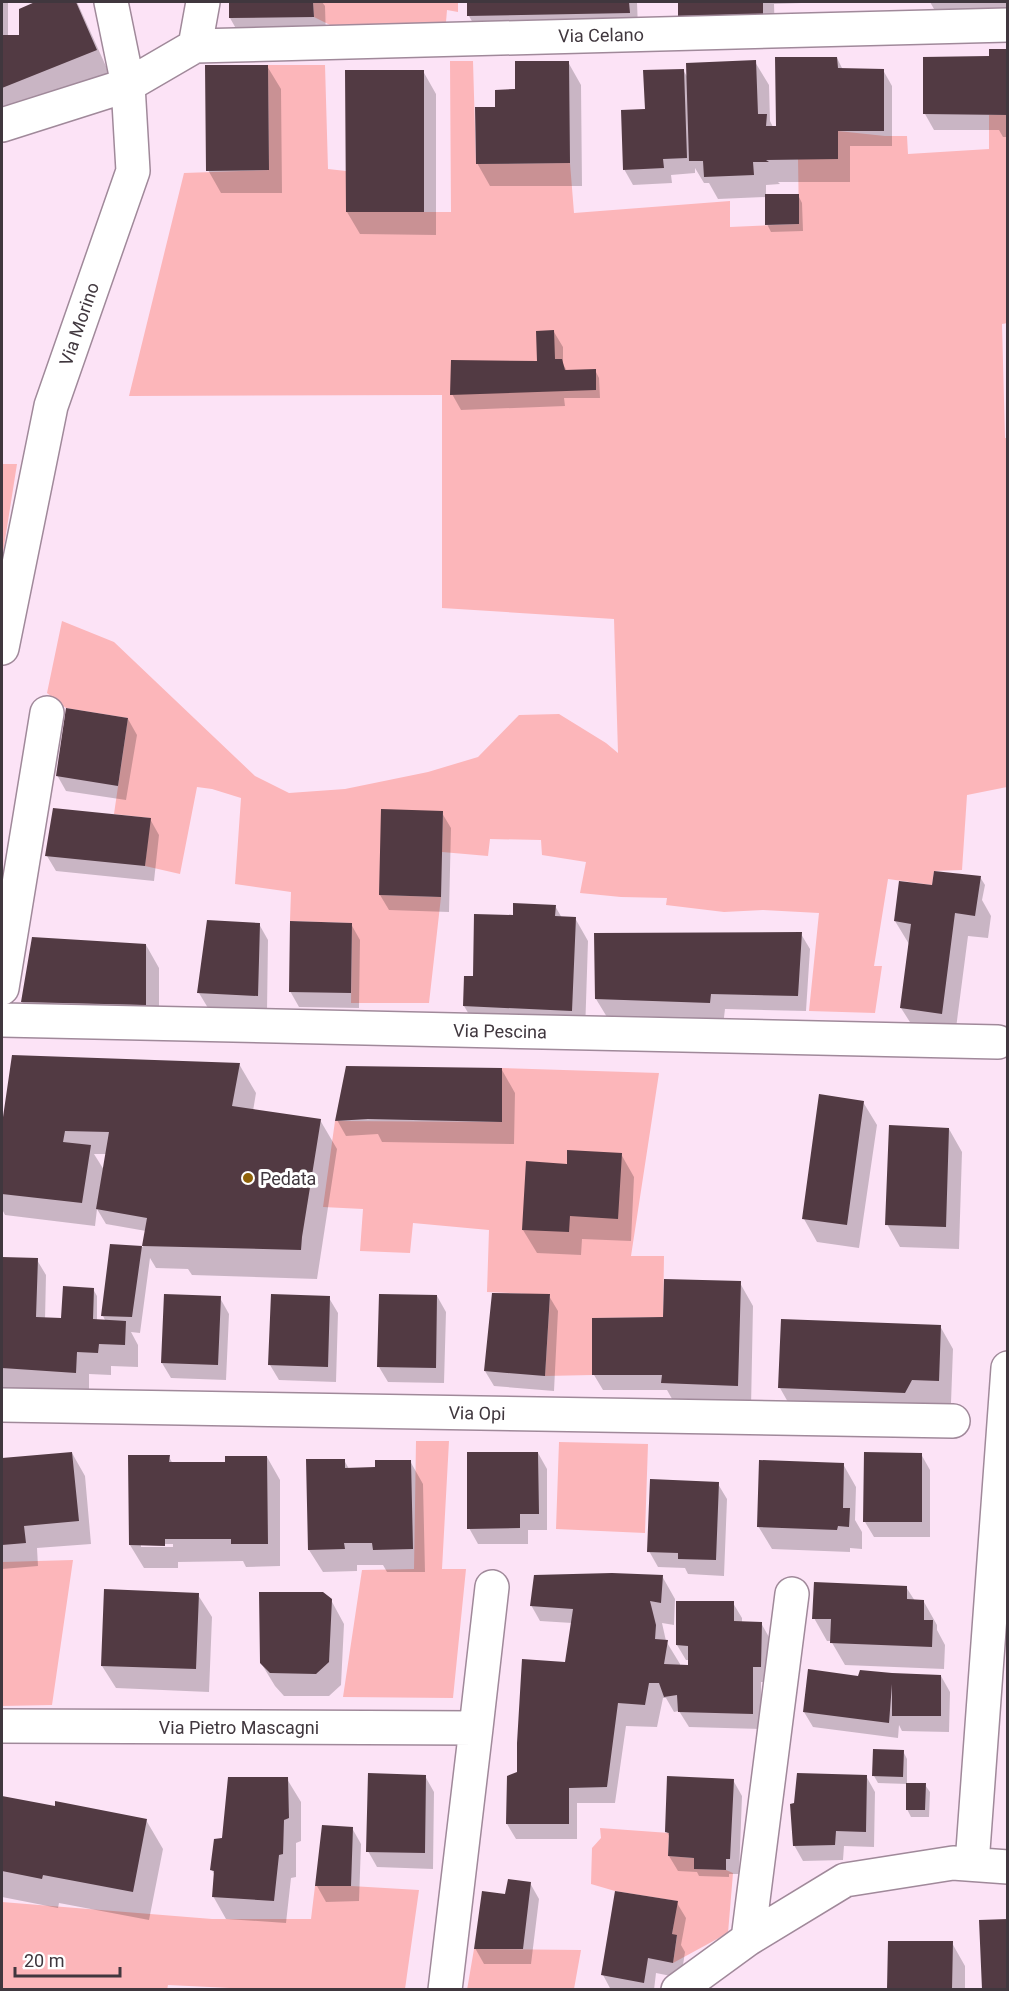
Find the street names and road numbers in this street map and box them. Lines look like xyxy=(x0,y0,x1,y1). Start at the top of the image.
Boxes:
street label: Via Celano xyxy=(558,24,644,46)
street label: Via Morino xyxy=(55,280,103,368)
street label: Via Pescina xyxy=(453,1020,547,1042)
street label: Via Opi xyxy=(448,1402,506,1424)
street label: Via Pietro Mascagni xyxy=(159,1717,319,1738)

